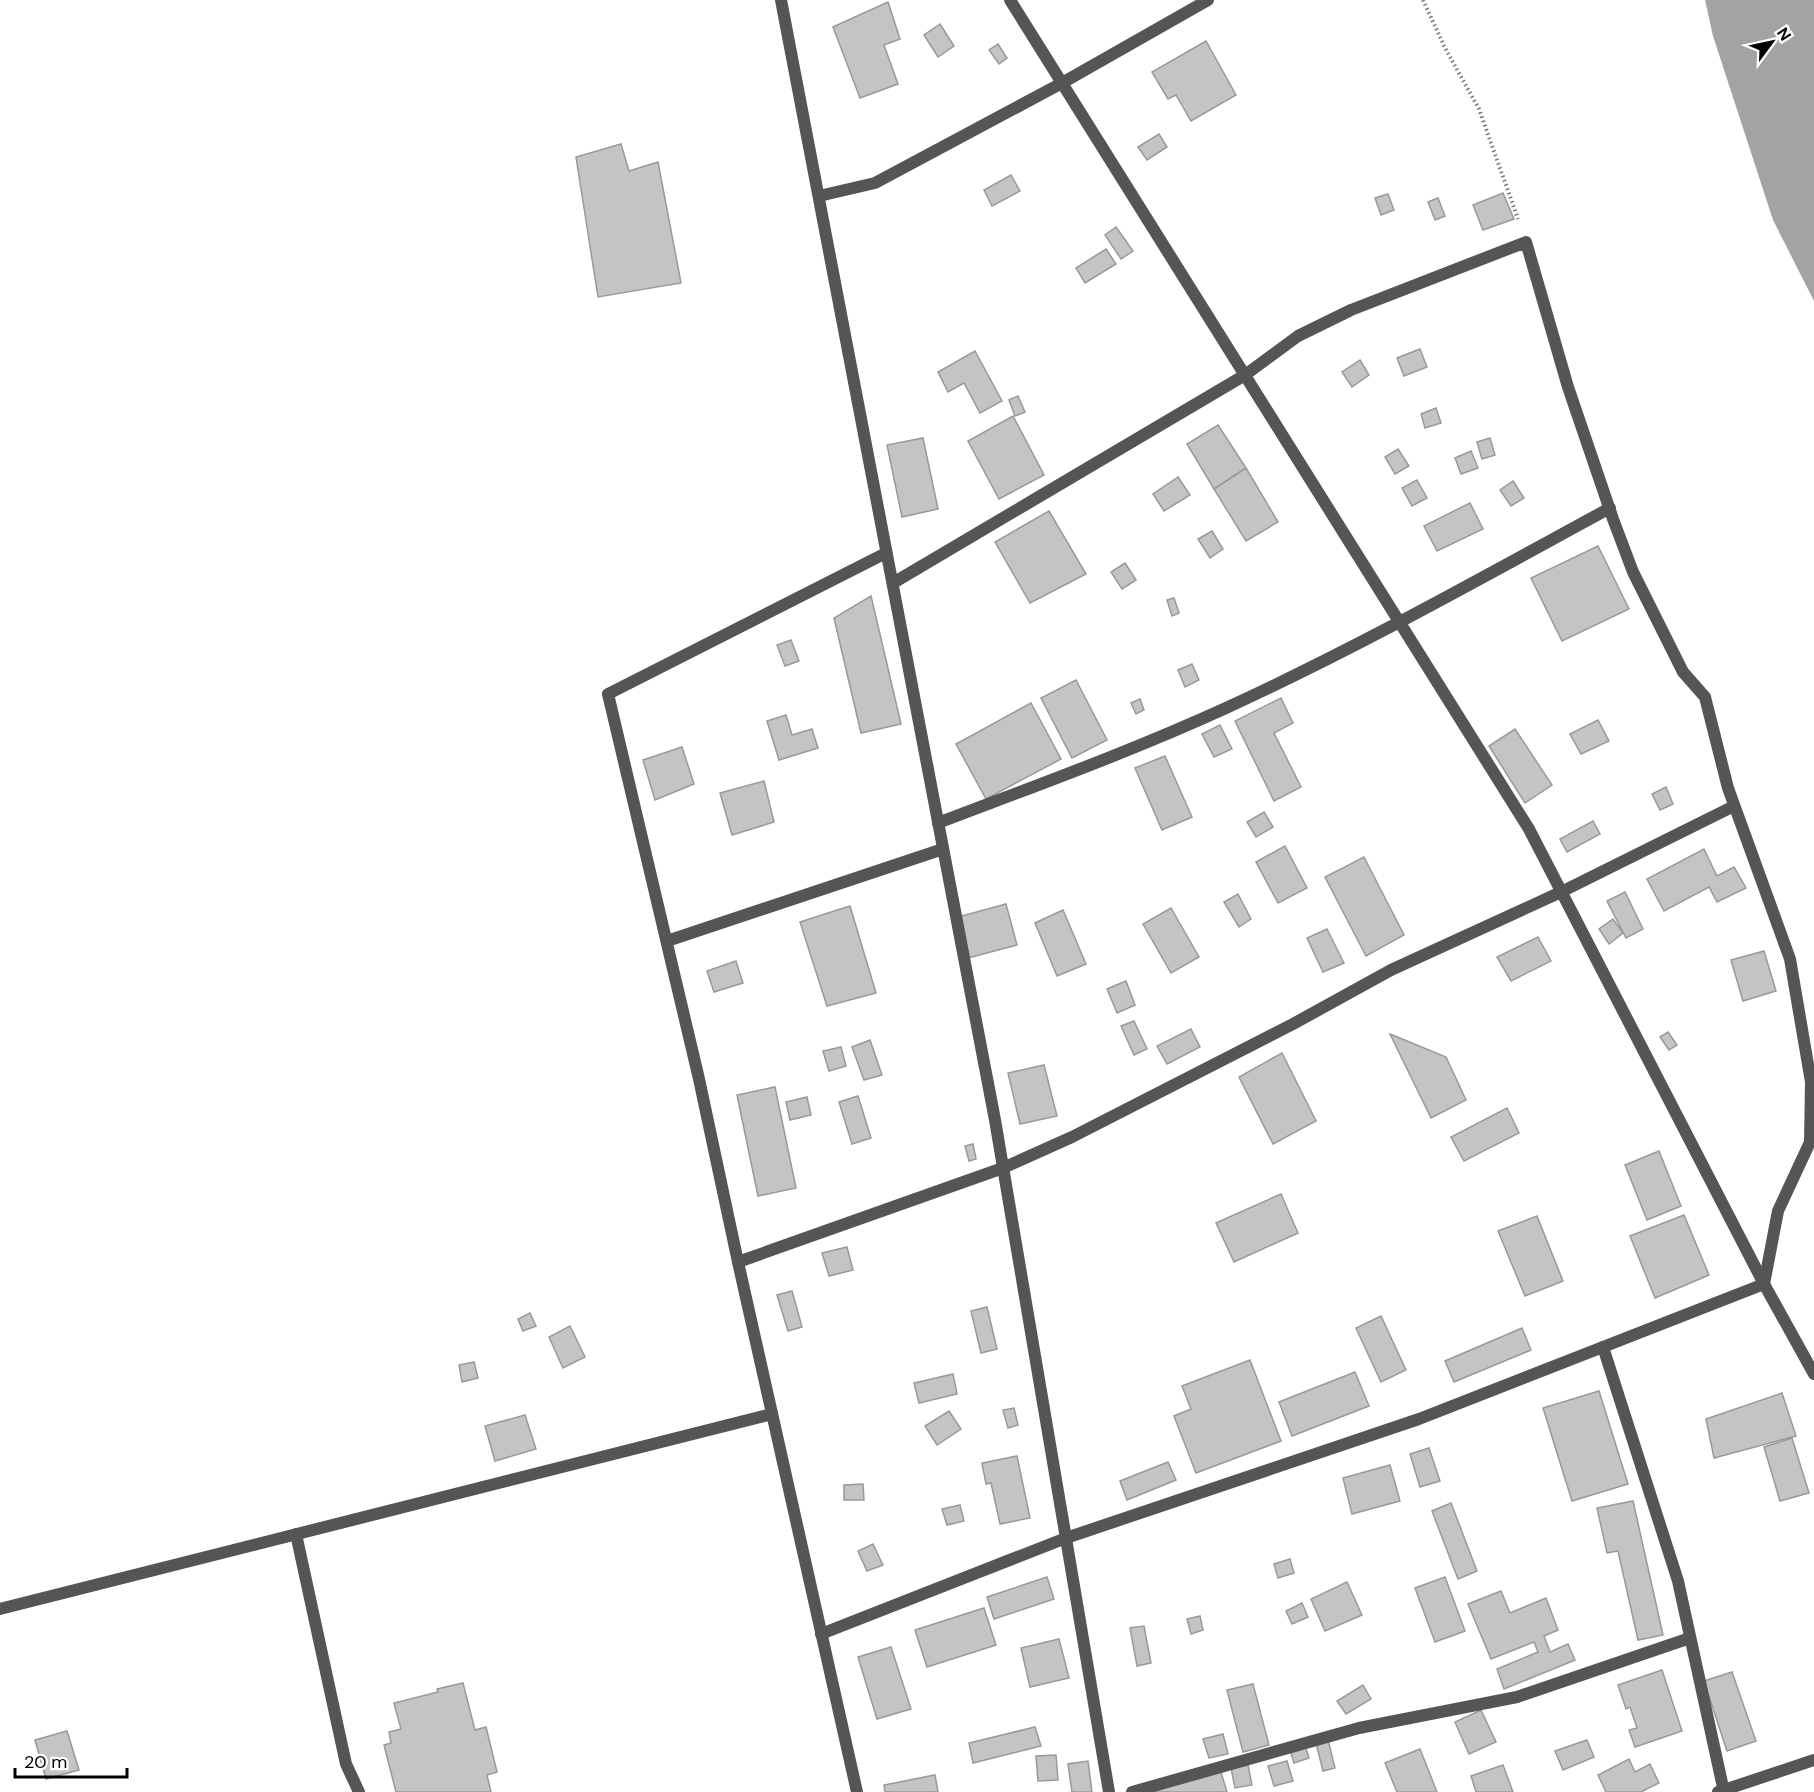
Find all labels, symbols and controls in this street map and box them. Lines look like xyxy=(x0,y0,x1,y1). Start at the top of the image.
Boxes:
north arrow xyxy=(1742,12,1802,72)
text: N xyxy=(1772,23,1796,45)
scale bar xyxy=(15,1741,128,1779)
text: 20 m xyxy=(24,1750,67,1774)

